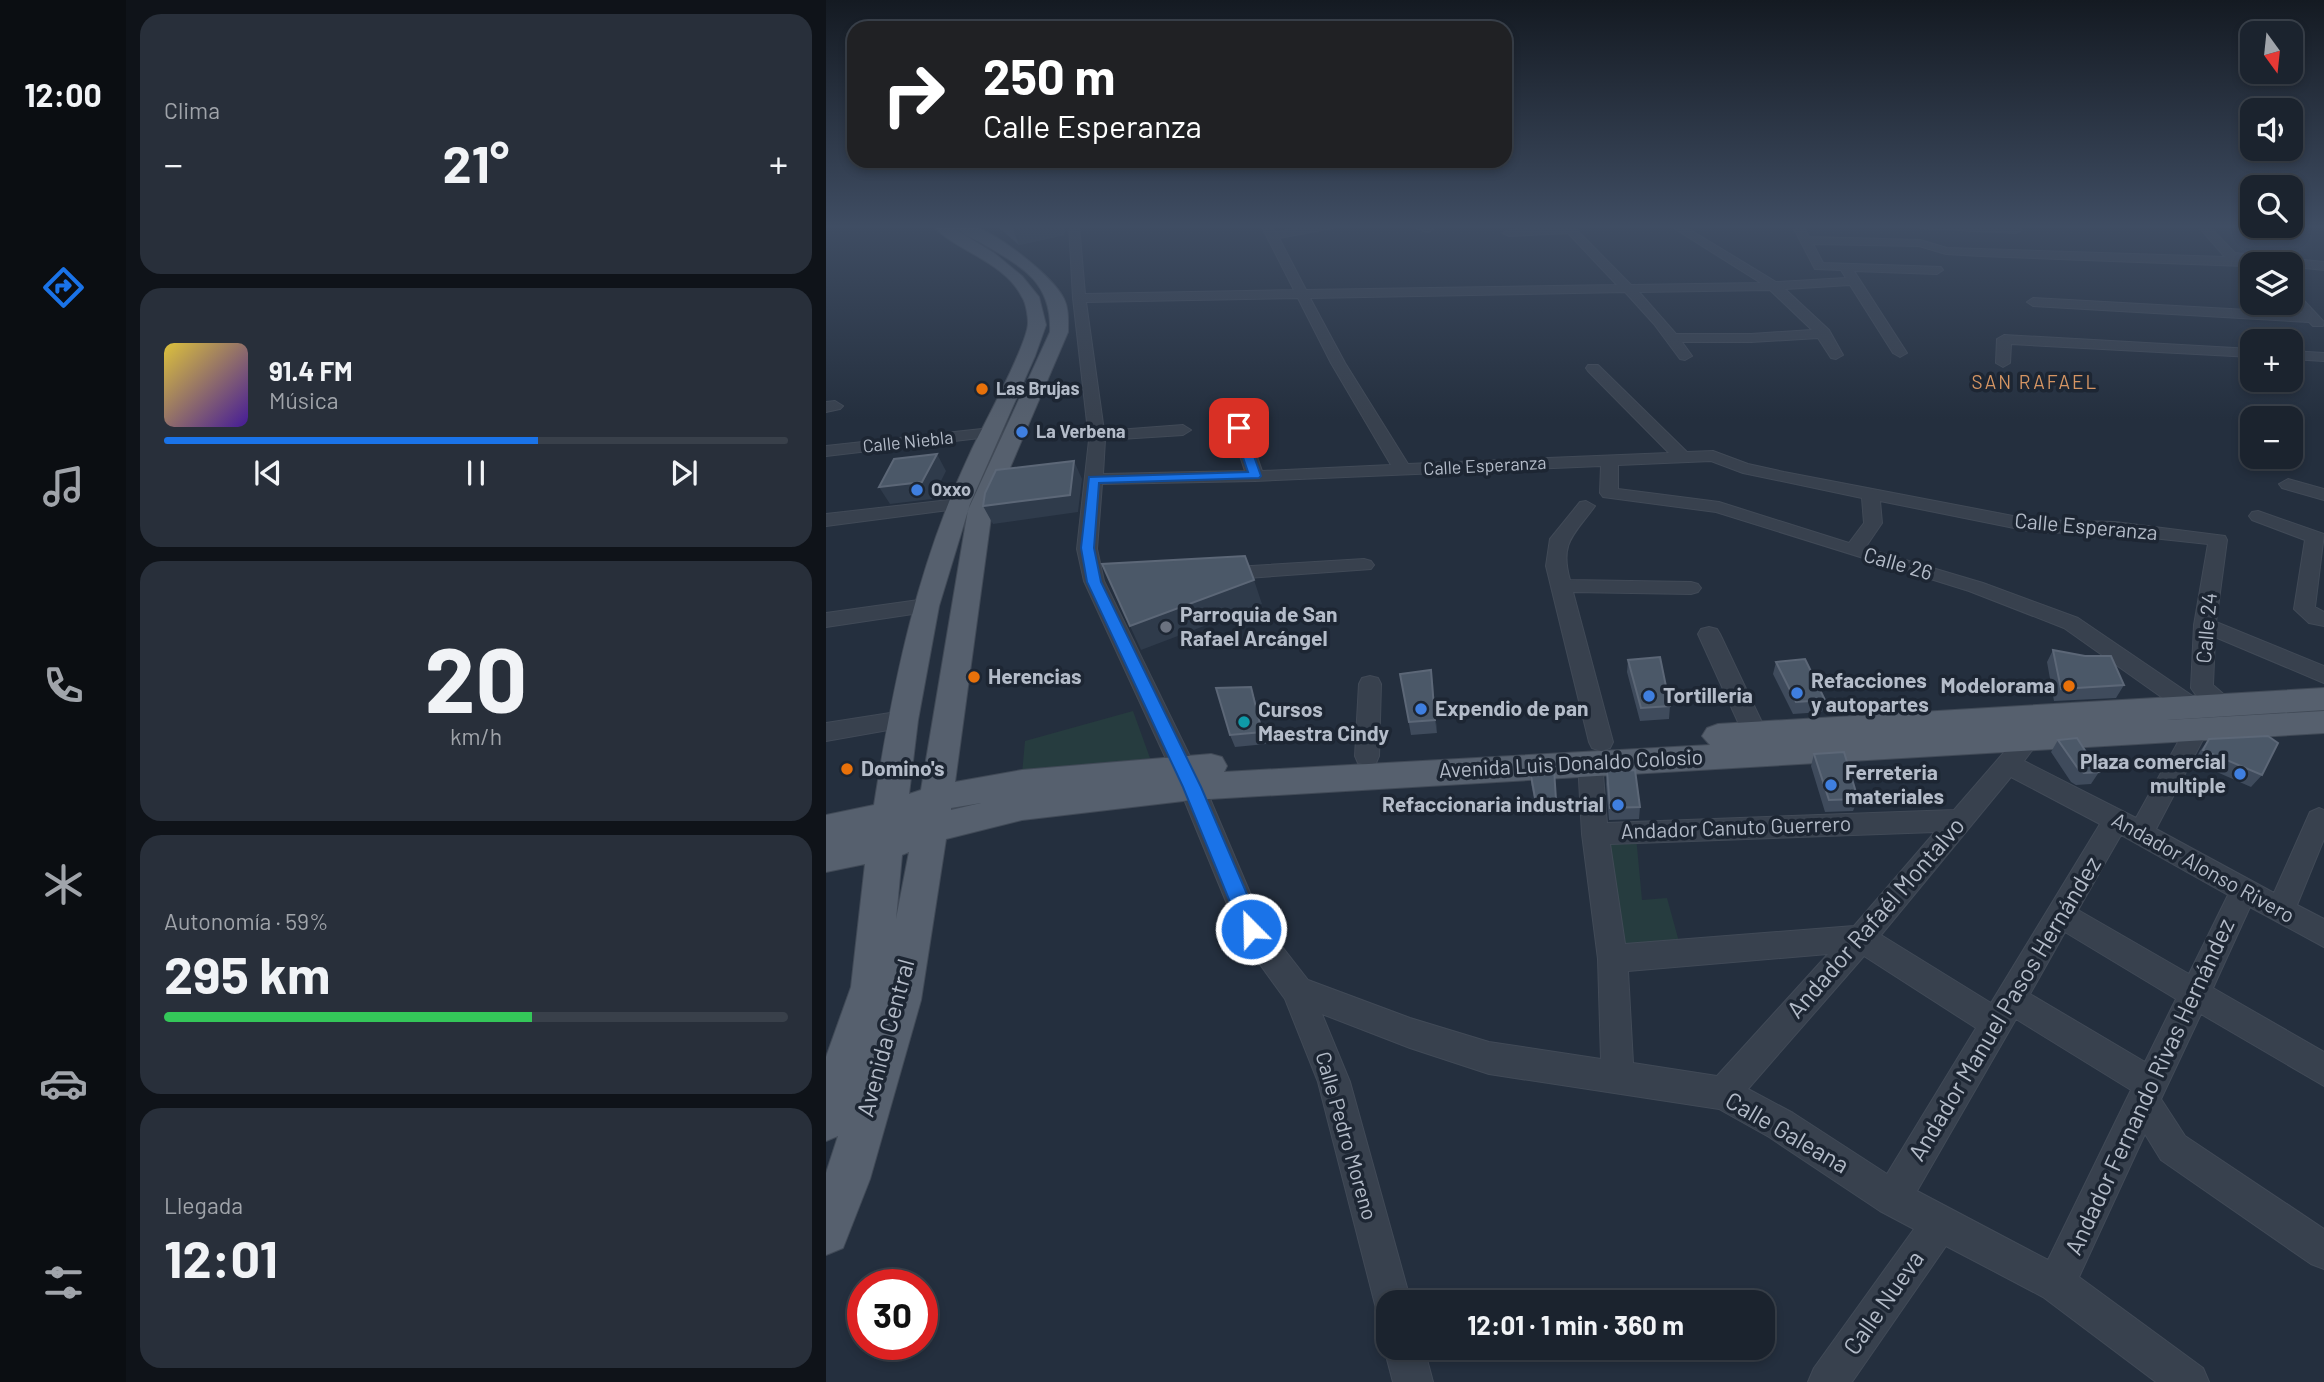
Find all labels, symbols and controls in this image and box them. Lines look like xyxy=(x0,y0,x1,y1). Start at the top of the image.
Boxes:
north arrow xyxy=(2240,21,2303,84)
map controls xyxy=(2240,21,2303,469)
text: 250 m xyxy=(983,46,1116,105)
icon: right xyxy=(868,49,959,140)
text: 12:00 xyxy=(24,75,102,113)
text: Clima xyxy=(164,96,220,124)
button: sound xyxy=(2240,98,2303,161)
text: Calle Esperanza xyxy=(983,106,1202,144)
text: 21° xyxy=(443,131,509,193)
text: − xyxy=(164,140,183,186)
text: + xyxy=(769,140,788,186)
button: search xyxy=(2240,175,2303,238)
button: layers xyxy=(2240,252,2303,315)
icon: directions xyxy=(39,263,88,312)
button: + xyxy=(2240,329,2303,392)
text: 91.4 FM xyxy=(269,355,353,386)
district label: SAN RAFAEL xyxy=(1972,370,2098,393)
place label: Las Brujas xyxy=(996,377,1079,399)
marker: Las Brujas xyxy=(974,381,990,397)
text: Música xyxy=(269,386,338,414)
pin xyxy=(1209,398,1269,458)
button: − xyxy=(2240,406,2303,469)
icon: arrive xyxy=(1220,409,1258,447)
place label: La Verbena xyxy=(1036,420,1126,442)
marker: La Verbena xyxy=(1014,424,1030,440)
street label: Calle Niebla xyxy=(861,425,954,457)
street label: Calle Esperanza xyxy=(1423,451,1547,479)
icon: previous xyxy=(249,454,287,492)
icon: pause xyxy=(457,454,495,492)
icon: next xyxy=(665,454,703,492)
icon: music xyxy=(39,462,88,511)
place label: Oxxo xyxy=(931,478,971,500)
marker: Oxxo xyxy=(909,482,925,498)
street label: Calle Esperanza xyxy=(2014,507,2159,544)
street label: Calle 26 xyxy=(1861,541,1936,584)
street label: Calle 24 xyxy=(2190,591,2221,664)
place label: Parroquia de San Rafael Arcángel xyxy=(1180,601,1338,650)
marker: Parroquia de San Rafael Arcángel xyxy=(1158,619,1174,635)
text: 20 xyxy=(425,622,527,731)
icon: phone xyxy=(39,661,88,710)
place label: Herencias xyxy=(988,663,1082,688)
place label: Refacciones y autopartes xyxy=(1811,667,1929,716)
marker: Herencias xyxy=(966,669,982,685)
place label: Modelorama xyxy=(1940,672,2055,697)
marker: Modelorama xyxy=(2061,678,2077,694)
place label: Tortilleria xyxy=(1663,682,1753,707)
marker: Refacciones y autopartes xyxy=(1789,685,1805,701)
marker: Tortilleria xyxy=(1641,688,1657,704)
place label: Expendio de pan xyxy=(1435,695,1589,720)
place label: Cursos Maestra Cindy xyxy=(1258,696,1390,745)
marker: Expendio de pan xyxy=(1413,701,1429,717)
marker: Cursos Maestra Cindy xyxy=(1236,714,1252,730)
text: km/h xyxy=(450,722,502,750)
street label: Avenida Luis Donaldo Colosio xyxy=(1438,743,1704,782)
place label: Plaza comercial multiple xyxy=(2080,748,2226,797)
place label: Domino's xyxy=(861,755,945,780)
place label: Ferreteria materiales xyxy=(1845,759,1944,808)
marker: Domino's xyxy=(839,761,855,777)
marker: Plaza comercial multiple xyxy=(2232,766,2248,782)
marker: Ferreteria materiales xyxy=(1823,777,1839,793)
place label: Refaccionaria industrial xyxy=(1382,791,1604,816)
marker: Refaccionaria industrial xyxy=(1610,797,1626,813)
street label: Andador Alonso Rivero xyxy=(2108,806,2299,927)
street label: Andador Canuto Guerrero xyxy=(1620,810,1852,843)
street label: Andador Rafaél Montalvo xyxy=(1780,811,1970,1023)
street label: Andador Manuel Pasos Hernández xyxy=(1901,851,2106,1166)
icon: climate xyxy=(39,860,88,909)
position arrow xyxy=(1214,892,1288,966)
text: Autonomía · 59% xyxy=(164,907,329,935)
street label: Andador Fernando Rivas Hernández xyxy=(2058,914,2240,1259)
text: 295 km xyxy=(164,942,330,1004)
street label: Avenida Central xyxy=(850,955,920,1120)
street label: Calle Pedro Moreno xyxy=(1311,1048,1383,1223)
icon: car xyxy=(39,1059,88,1108)
street label: Calle Galeana xyxy=(1721,1085,1855,1179)
text: Llegada xyxy=(164,1191,243,1219)
text: 12:01 xyxy=(164,1226,278,1288)
street label: Calle Nueva xyxy=(1836,1245,1929,1360)
icon: filters xyxy=(39,1258,88,1307)
speed limit sign: 30 xyxy=(847,1269,938,1360)
text: 12:01 · 1 min · 360 m xyxy=(1467,1309,1684,1340)

